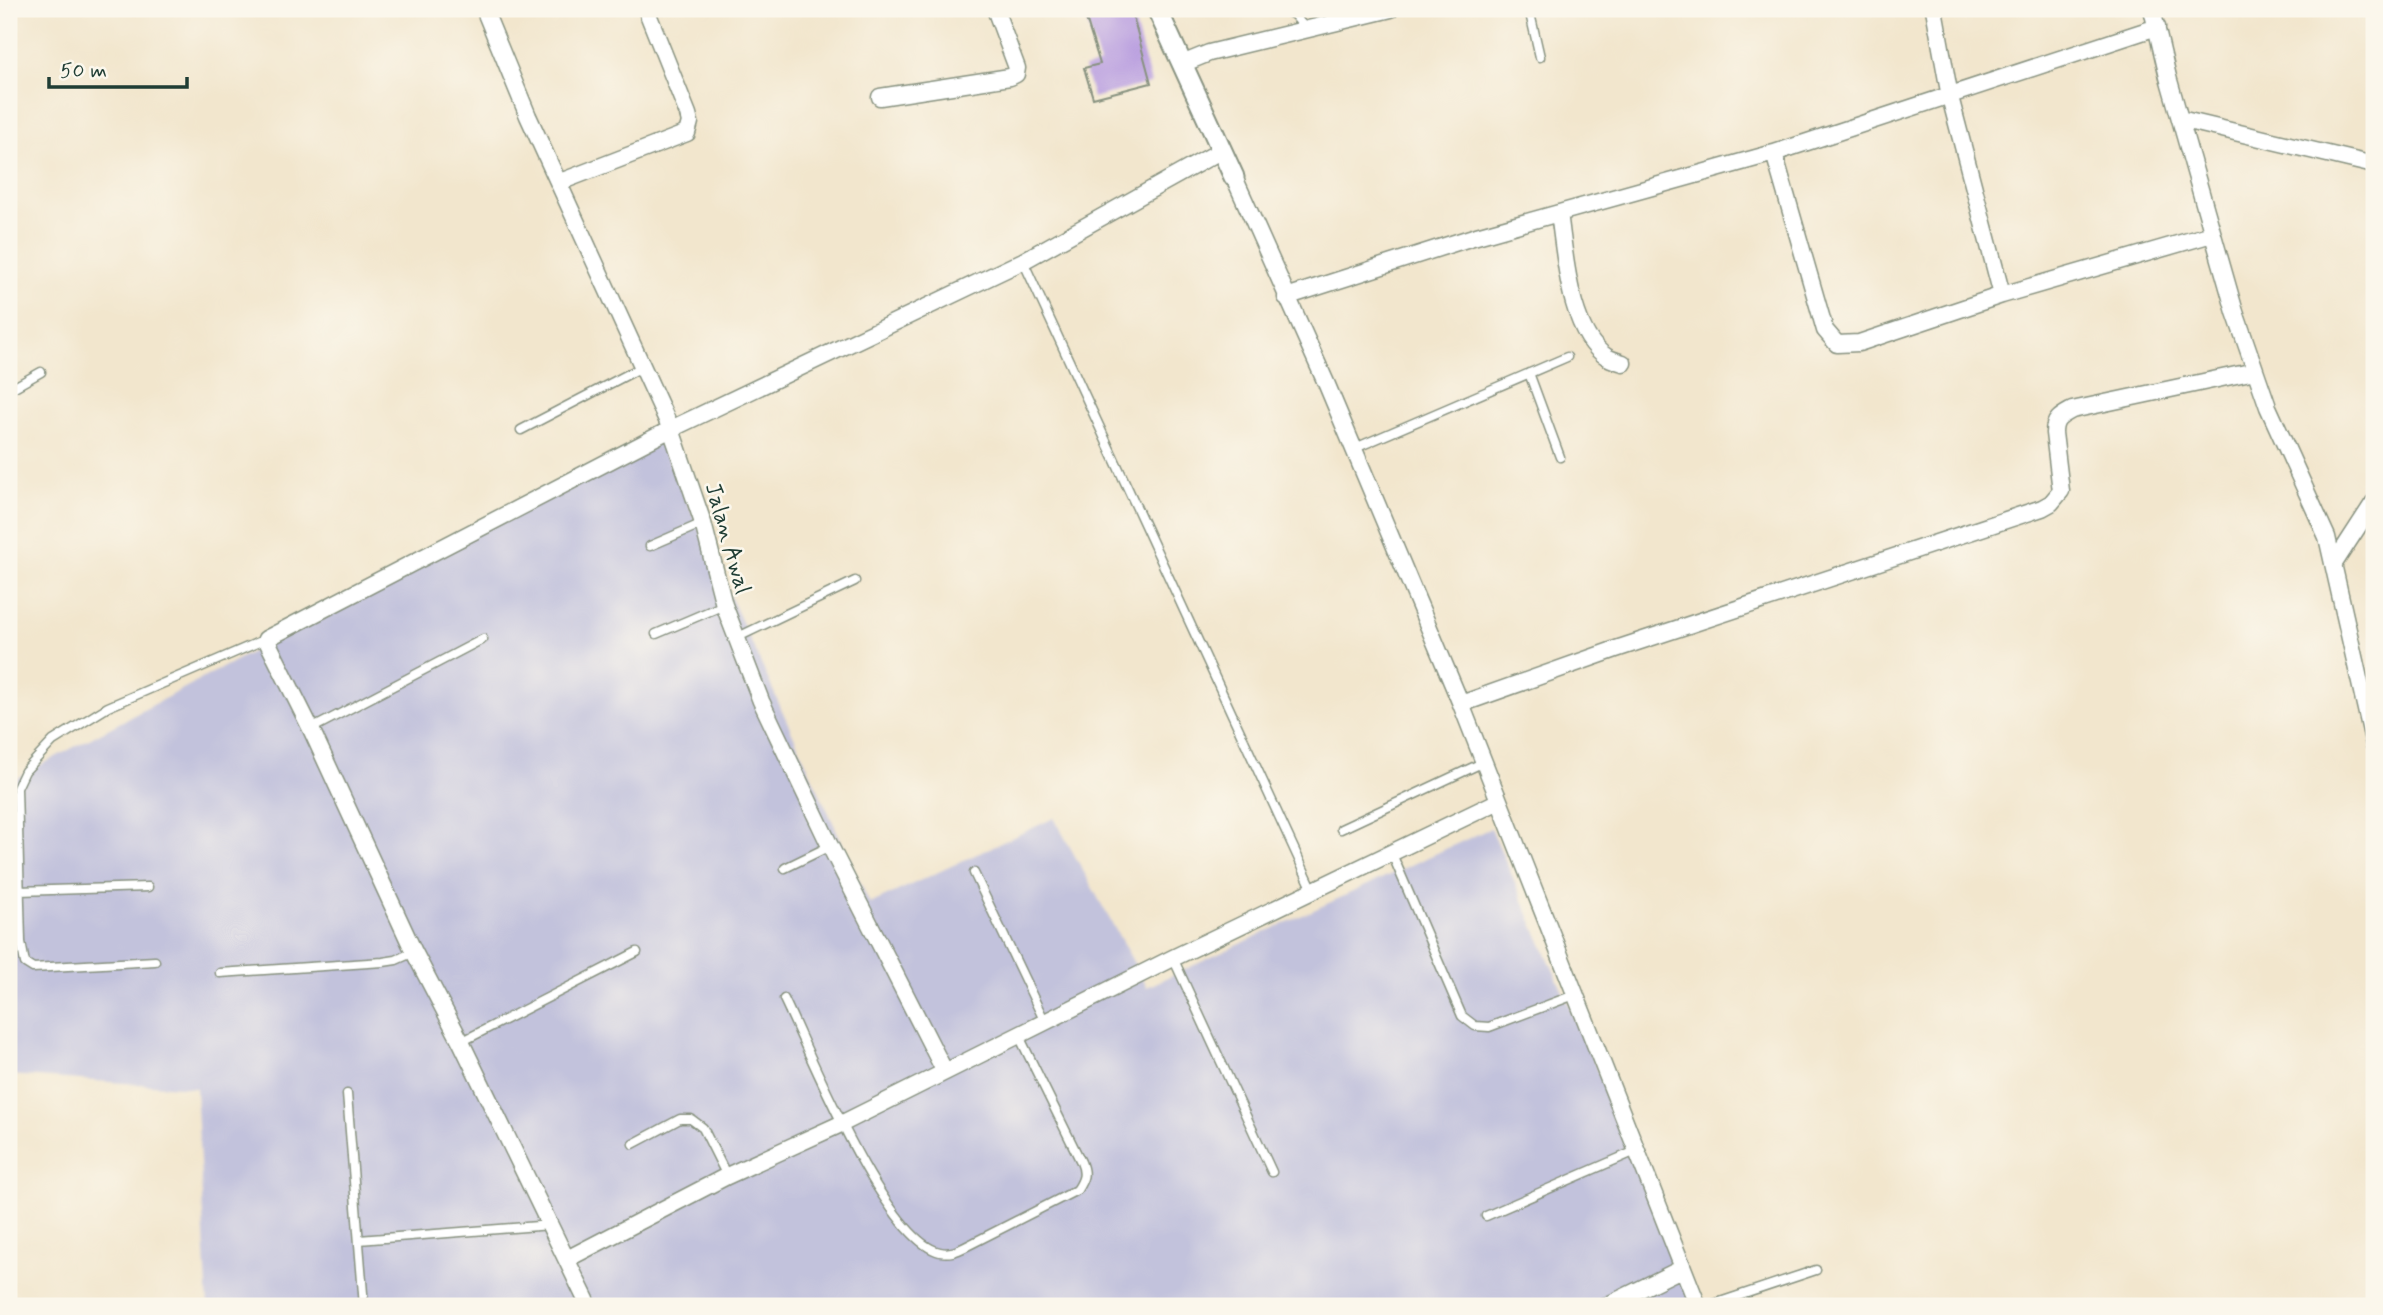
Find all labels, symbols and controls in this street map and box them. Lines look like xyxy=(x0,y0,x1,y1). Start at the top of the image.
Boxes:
scale bar xyxy=(49,46,187,90)
text: 50 m xyxy=(60,57,107,85)
street label: Jalan Awal xyxy=(697,479,757,598)

